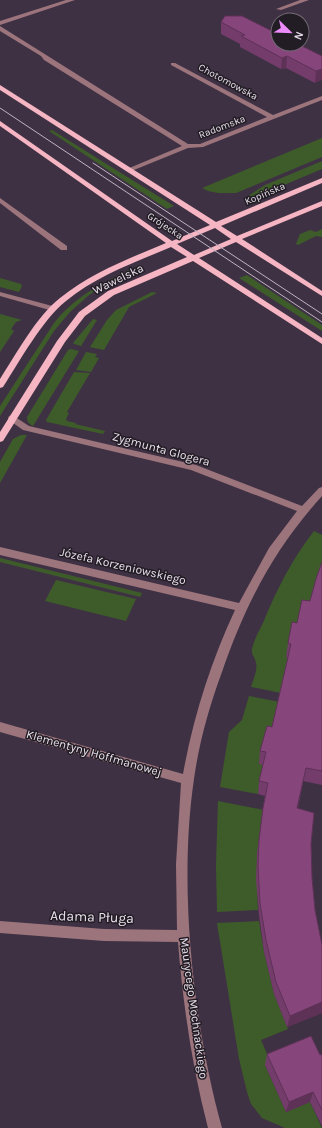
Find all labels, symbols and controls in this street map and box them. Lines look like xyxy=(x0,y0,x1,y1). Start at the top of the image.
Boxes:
north arrow xyxy=(270,12,310,52)
text: N xyxy=(291,30,306,42)
street label: Chotomowska xyxy=(196,61,260,103)
street label: Radomska xyxy=(197,113,247,141)
street label: Kopińska xyxy=(243,180,287,208)
street label: Grójecka xyxy=(145,210,185,242)
street label: Wawelska xyxy=(90,261,146,297)
street label: Zygmunta Glogera xyxy=(111,429,211,469)
street label: Józefa Korzeniowskiego xyxy=(59,545,187,587)
street label: Klementyny Hoffmanowej xyxy=(25,727,163,779)
street label: Adama Pługa xyxy=(50,907,134,927)
street label: Maurycego Mochnackiego xyxy=(177,936,211,1080)

